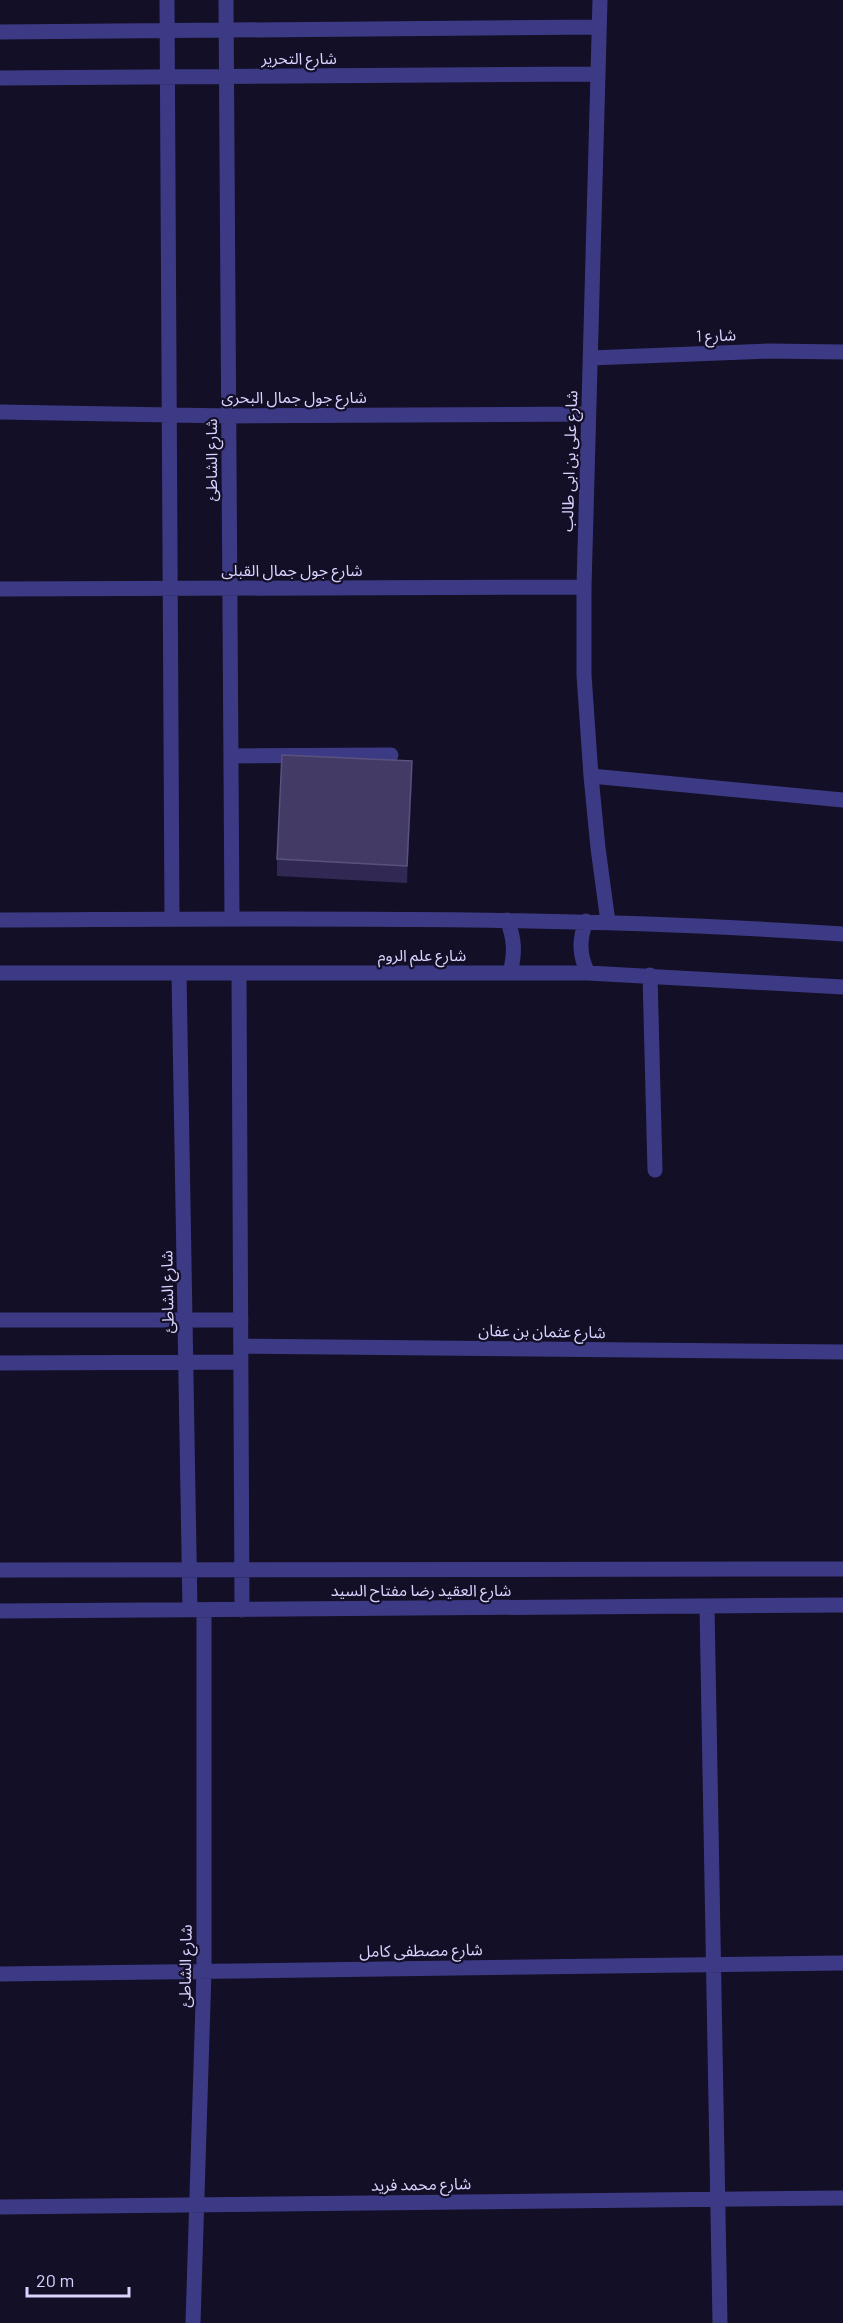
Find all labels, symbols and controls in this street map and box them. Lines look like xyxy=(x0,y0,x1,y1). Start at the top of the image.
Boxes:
street label: شارع التحرير xyxy=(260,48,337,71)
street label: شارع 1 xyxy=(696,324,736,349)
street label: شارع جول جمال البحرى xyxy=(221,387,367,410)
street label: شارع على بن ابى طالب xyxy=(557,390,584,532)
street label: شارع الشاطئ xyxy=(201,418,224,502)
street label: شارع جول جمال القبلى xyxy=(221,560,363,583)
street label: شارع علم الروم xyxy=(378,945,466,968)
street label: شارع الشاطئ xyxy=(156,1250,181,1334)
street label: شارع عثمان بن عفان xyxy=(478,1320,606,1345)
street label: شارع العقيد رضا مفتاح السيد xyxy=(331,1580,511,1603)
street label: شارع الشاطئ xyxy=(174,1924,199,2008)
street label: شارع مصطفى كامل xyxy=(359,1939,483,1964)
street label: شارع محمد فريد xyxy=(371,2173,471,2198)
scale bar xyxy=(27,2260,129,2298)
text: 20 m xyxy=(36,2269,74,2291)

